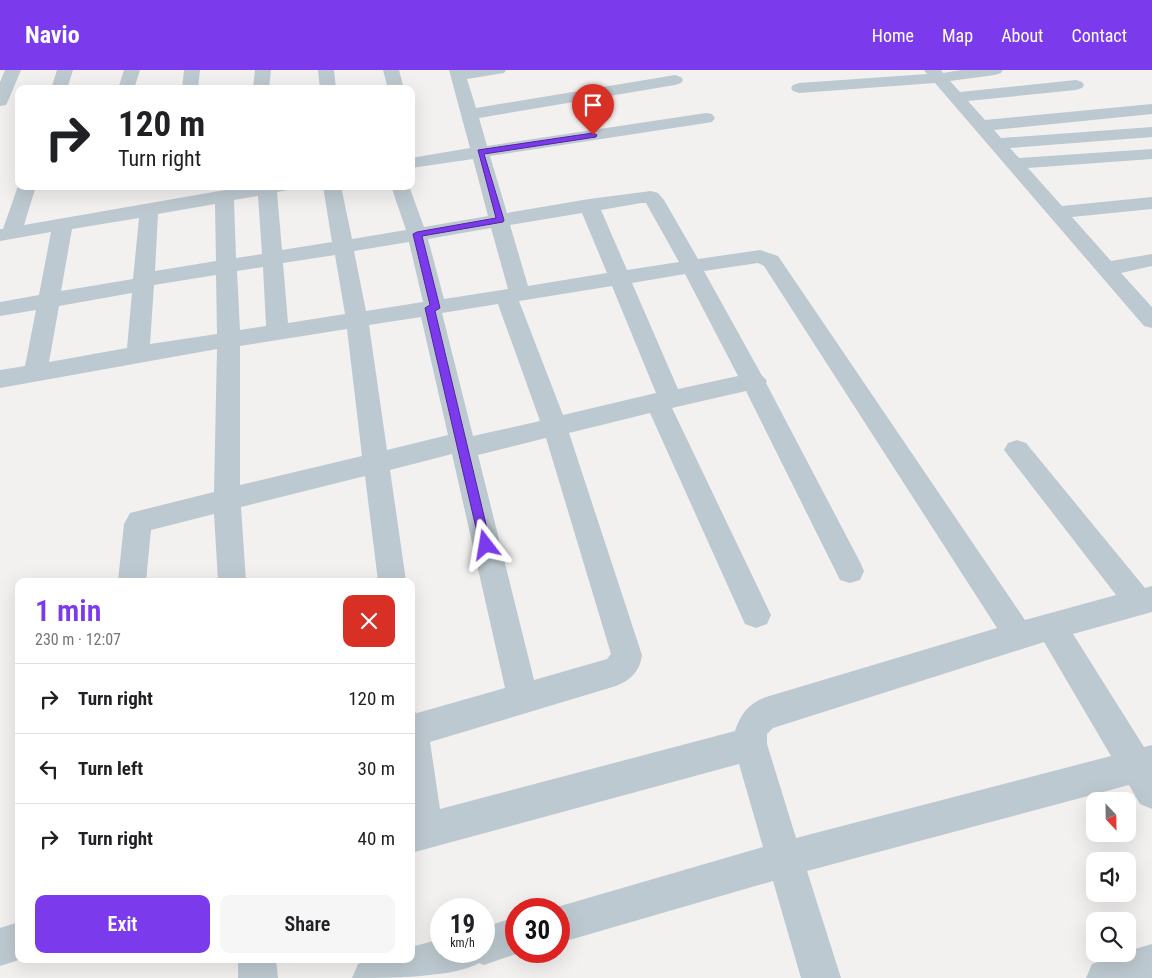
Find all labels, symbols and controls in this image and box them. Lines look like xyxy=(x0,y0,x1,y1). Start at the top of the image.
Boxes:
text: Navio xyxy=(25,21,80,49)
text: Home xyxy=(872,25,914,46)
text: Map xyxy=(942,25,973,46)
text: About xyxy=(1001,25,1043,46)
text: Contact xyxy=(1071,25,1127,46)
pin xyxy=(572,84,614,135)
icon: arrive xyxy=(579,91,607,119)
text: 120 m xyxy=(118,104,205,145)
icon: right xyxy=(35,105,100,170)
text: Turn right xyxy=(118,146,201,171)
position arrow xyxy=(459,518,511,570)
text: 1 min xyxy=(35,593,101,628)
button: close xyxy=(343,595,395,647)
text: 230 m · 12:07 xyxy=(35,630,121,649)
icon: right xyxy=(35,685,63,713)
text: Turn right xyxy=(78,687,153,710)
text: 120 m xyxy=(348,687,395,710)
icon: left xyxy=(35,755,63,783)
text: Turn left xyxy=(78,757,143,780)
text: 30 m xyxy=(358,757,395,780)
north arrow xyxy=(1086,792,1136,842)
map controls xyxy=(1086,792,1136,962)
icon: right xyxy=(35,825,63,853)
text: Turn right xyxy=(78,827,153,850)
text: 40 m xyxy=(358,827,395,850)
button: sound xyxy=(1086,852,1136,902)
button: Exit xyxy=(35,895,210,953)
button: Share xyxy=(220,895,395,953)
speed limit sign: 30 xyxy=(505,898,570,963)
text: 19 xyxy=(450,910,475,939)
button: search xyxy=(1086,912,1136,962)
text: km/h xyxy=(450,936,475,950)

